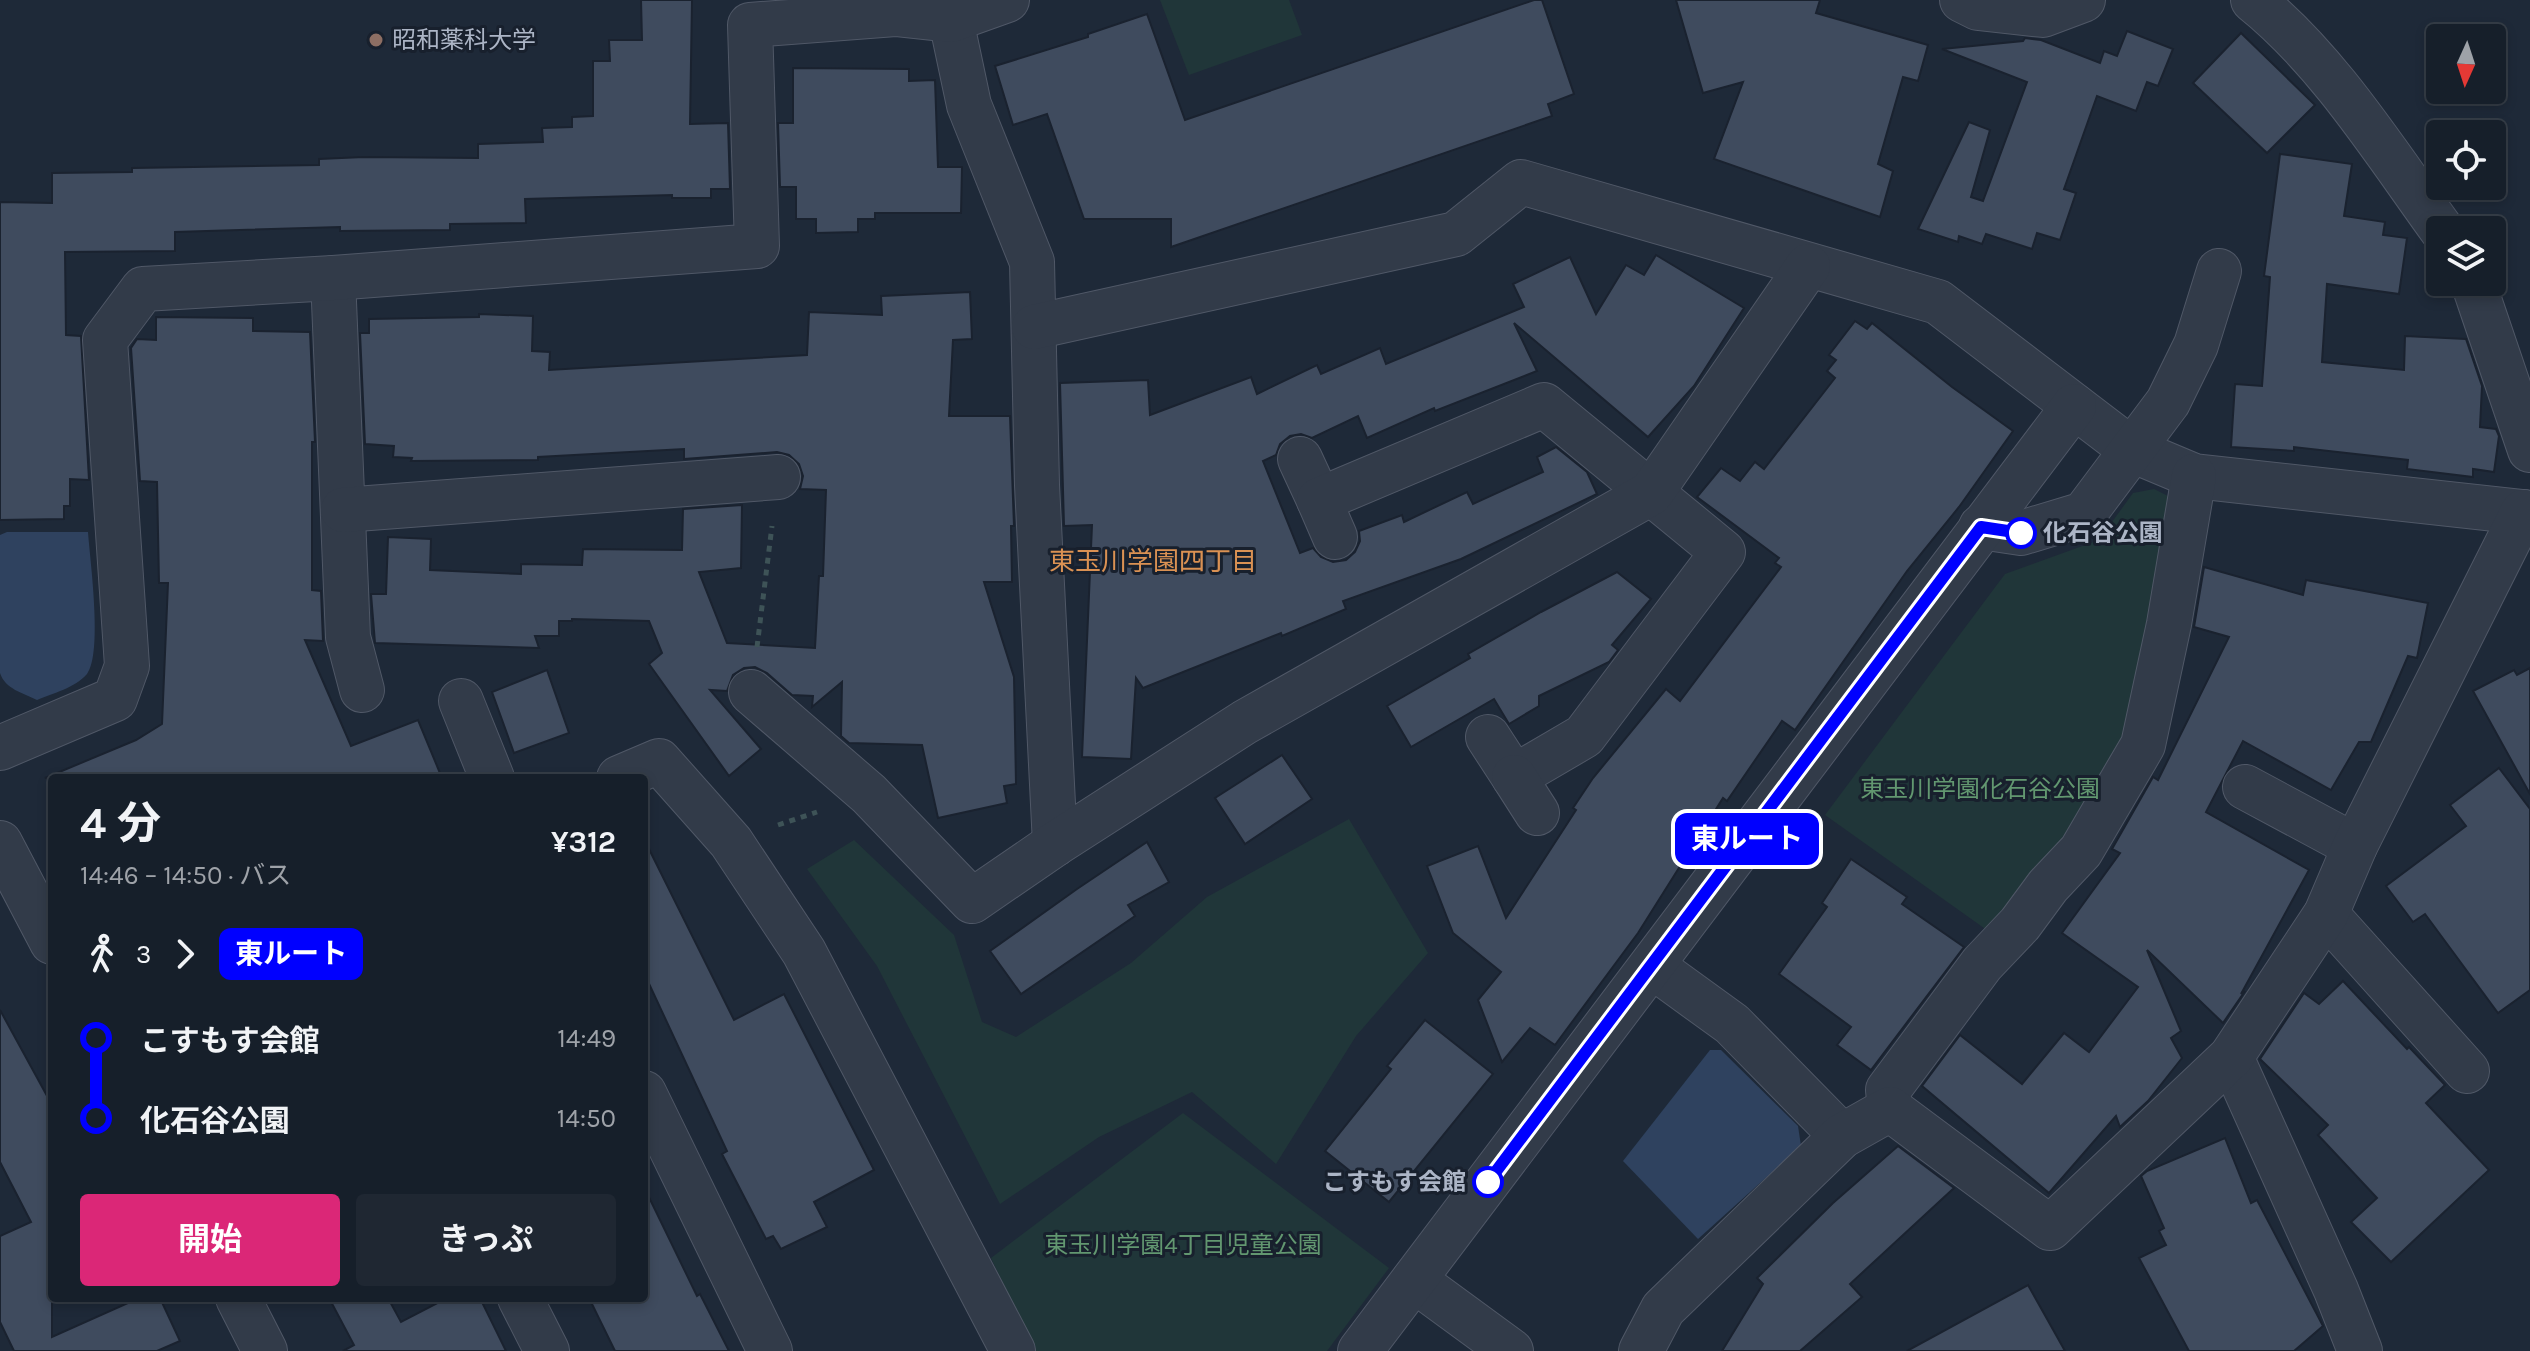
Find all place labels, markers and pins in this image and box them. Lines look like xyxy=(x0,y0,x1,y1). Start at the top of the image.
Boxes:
place label: 昭和薬科大学 xyxy=(392,26,536,54)
marker: 昭和薬科大学 xyxy=(367,31,385,49)
marker: 化石谷公園 xyxy=(2006,518,2036,548)
place label: 化石谷公園 xyxy=(2043,519,2163,547)
marker: こすもす会館 xyxy=(1473,1167,1503,1197)
place label: こすもす会館 xyxy=(1322,1168,1466,1196)

